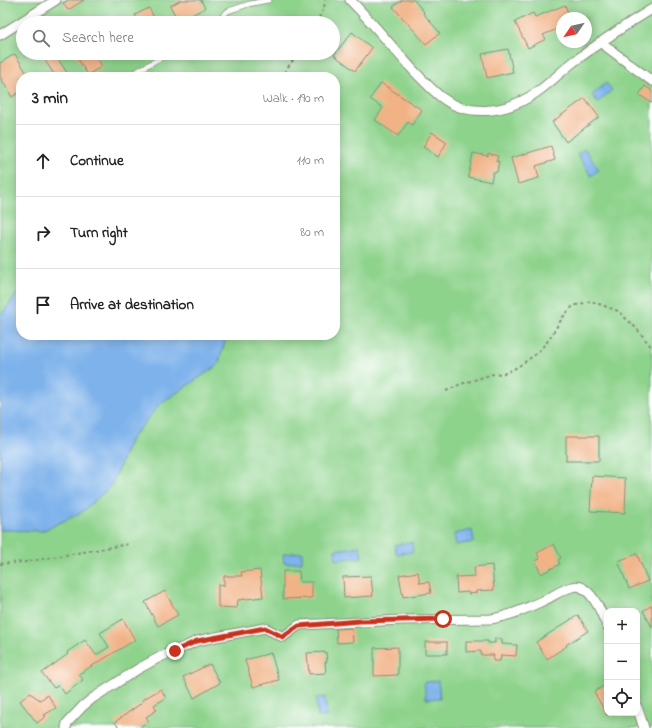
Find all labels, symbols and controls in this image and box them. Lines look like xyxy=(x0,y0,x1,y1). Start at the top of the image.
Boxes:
north arrow xyxy=(556,12,592,48)
search box xyxy=(16,16,340,60)
icon: search xyxy=(30,27,52,49)
text: Search here xyxy=(62,27,134,49)
text: 3 min xyxy=(32,86,68,111)
text: Walk · 190 m xyxy=(263,89,324,108)
icon: ahead xyxy=(32,150,54,172)
text: Continue xyxy=(70,150,124,172)
text: 110 m xyxy=(297,151,324,170)
icon: right xyxy=(32,222,54,244)
text: Turn right xyxy=(70,222,128,244)
text: 80 m xyxy=(300,223,324,242)
icon: arrive xyxy=(32,294,54,316)
text: Arrive at destination xyxy=(70,294,194,316)
map controls xyxy=(604,608,640,716)
button: + xyxy=(604,608,640,644)
route start xyxy=(434,610,452,628)
route end xyxy=(166,642,184,660)
button: − xyxy=(604,644,640,680)
button: locate xyxy=(604,680,640,716)

